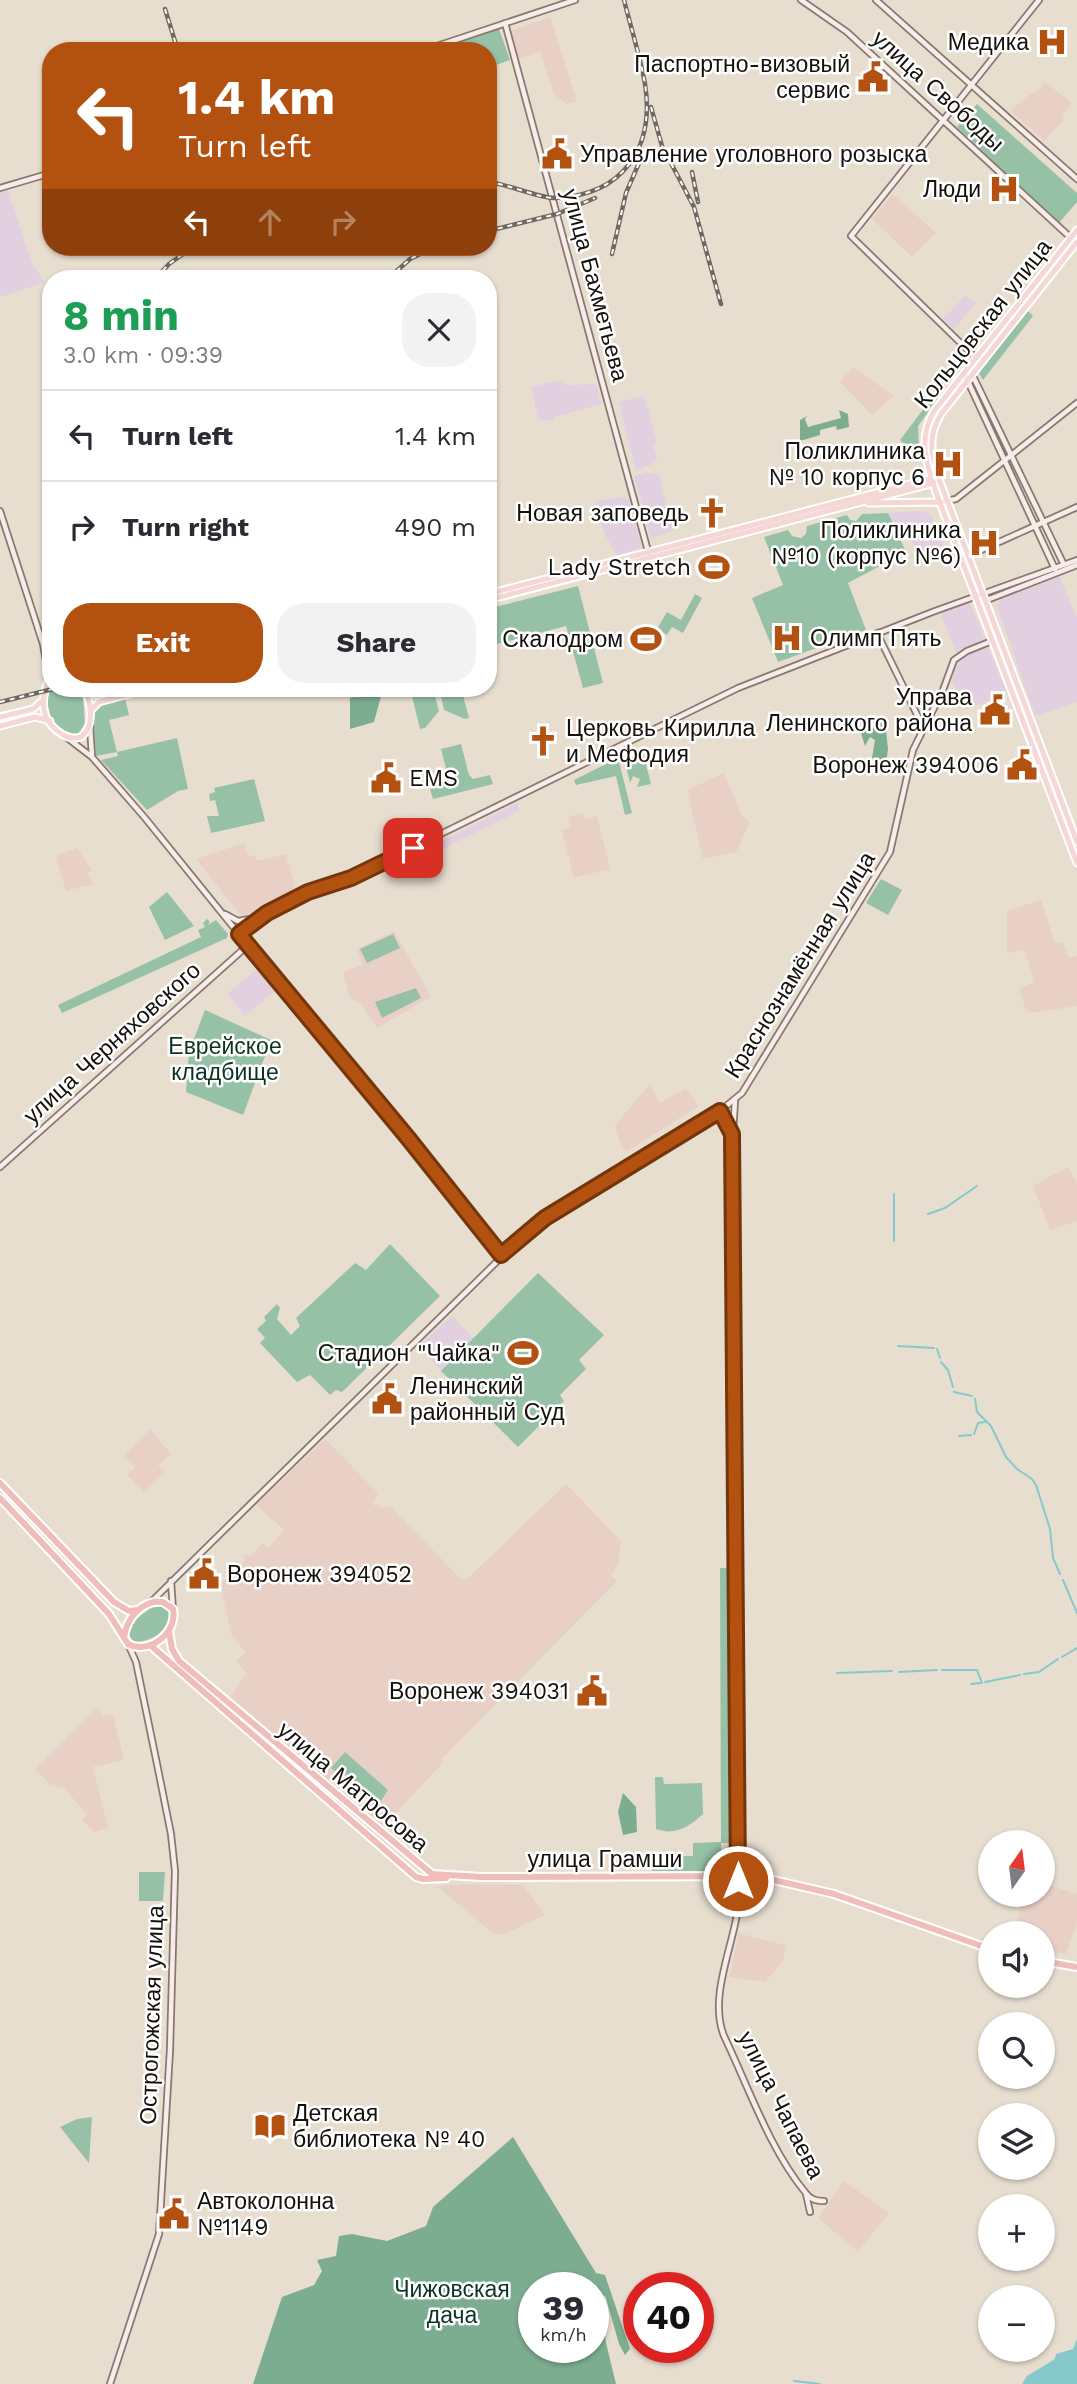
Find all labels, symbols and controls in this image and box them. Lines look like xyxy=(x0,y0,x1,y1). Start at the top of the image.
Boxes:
street label: улица Свободы xyxy=(867,25,1009,157)
hospital icon: Медика xyxy=(1035,25,1069,59)
place label: Медика xyxy=(948,29,1029,56)
place label: Паспортно-визовый сервис xyxy=(634,51,850,104)
public building icon: Паспортно-визовый сервис xyxy=(856,60,890,94)
text: 1.4 km xyxy=(178,68,335,126)
icon: left xyxy=(63,70,154,161)
text: Turn left xyxy=(178,127,311,165)
public building icon: Управление уголовного розыска xyxy=(540,137,574,171)
place label: Управление уголовного розыска xyxy=(580,141,928,168)
hospital icon: Люди xyxy=(987,172,1021,206)
place label: Люди xyxy=(923,176,981,203)
street label: улица Бахметьева xyxy=(556,186,634,384)
icon: left xyxy=(178,203,216,241)
icon: ahead xyxy=(251,203,289,241)
icon: right xyxy=(324,203,362,241)
street label: Кольцовская улица xyxy=(909,234,1058,414)
text: 8 min xyxy=(63,291,179,340)
button: close xyxy=(402,293,476,367)
text: 3.0 km · 09:39 xyxy=(63,342,223,369)
icon: left xyxy=(63,417,101,455)
text: Turn left xyxy=(122,421,233,451)
text: 1.4 km xyxy=(395,421,476,451)
place label: Поликлиника № 10 корпус 6 xyxy=(768,438,925,491)
hospital icon: Поликлиника № 10 корпус 6 xyxy=(931,447,965,481)
church icon: Новая заповедь xyxy=(695,496,729,530)
place label: Новая заповедь xyxy=(516,500,689,527)
icon: right xyxy=(63,508,101,546)
text: Turn right xyxy=(122,512,249,542)
text: 490 m xyxy=(394,512,476,542)
place label: Поликлиника №10 (корпус №6) xyxy=(771,517,961,570)
hospital icon: Поликлиника №10 (корпус №6) xyxy=(967,526,1001,560)
sports icon: Lady Stretch xyxy=(697,550,731,584)
place label: Lady Stretch xyxy=(548,554,691,581)
button: Exit xyxy=(63,603,263,683)
button: Share xyxy=(277,603,476,683)
hospital icon: Олимп Пять xyxy=(770,621,804,655)
sports icon: Скалодром xyxy=(629,622,663,656)
place label: Олимп Пять xyxy=(810,625,942,652)
place label: Скалодром xyxy=(502,626,623,653)
place label: Управа Ленинского района xyxy=(766,684,972,737)
public building icon: Управа Ленинского района xyxy=(978,693,1012,727)
place label: Церковь Кирилла и Мефодия xyxy=(566,715,755,768)
church icon: Церковь Кирилла и Мефодия xyxy=(526,724,560,758)
public building icon: Воронеж 394006 xyxy=(1005,748,1039,782)
place label: Воронеж 394006 xyxy=(813,752,999,779)
public building icon: EMS xyxy=(369,761,403,795)
place label: EMS xyxy=(409,765,458,792)
pin xyxy=(383,818,443,878)
icon: arrive xyxy=(394,829,432,867)
street label: Краснознамённая улица xyxy=(719,847,881,1083)
street label: улица Черняховского xyxy=(18,957,206,1129)
park label: Еврейское кладбище xyxy=(168,1033,282,1086)
sports icon: Стадион "Чайка" xyxy=(506,1336,540,1370)
place label: Стадион "Чайка" xyxy=(318,1340,500,1367)
place label: Ленинский районный Суд xyxy=(410,1373,565,1426)
public building icon: Ленинский районный Суд xyxy=(370,1382,404,1416)
public building icon: Воронеж 394052 xyxy=(187,1557,221,1591)
place label: Воронеж 394052 xyxy=(227,1561,412,1588)
public building icon: Воронеж 394031 xyxy=(575,1674,609,1708)
place label: Воронеж 394031 xyxy=(389,1678,569,1705)
street label: улица Матросова xyxy=(272,1716,434,1858)
north arrow xyxy=(978,1830,1055,1908)
map controls xyxy=(978,1830,1055,2362)
position arrow xyxy=(701,1844,775,1918)
street label: улица Грамши xyxy=(528,1846,682,1873)
street label: Острогожская улица xyxy=(135,1905,169,2125)
button: sound xyxy=(978,1921,1055,1998)
button: search xyxy=(978,2012,1055,2089)
street label: улица Чапаева xyxy=(732,2027,830,2183)
place label: Детская библиотека № 40 xyxy=(293,2100,485,2153)
button: layers xyxy=(978,2103,1055,2180)
library icon: Детская библиотека № 40 xyxy=(253,2109,287,2143)
place label: Автоколонна №1149 xyxy=(197,2188,335,2241)
button: + xyxy=(978,2194,1055,2271)
public building icon: Автоколонна №1149 xyxy=(157,2197,191,2231)
speed limit sign: 40 xyxy=(623,2272,714,2363)
park label: Чижовская дача xyxy=(394,2276,510,2329)
button: − xyxy=(978,2285,1055,2362)
text: 39 xyxy=(542,2287,585,2329)
text: km/h xyxy=(540,2324,587,2345)

